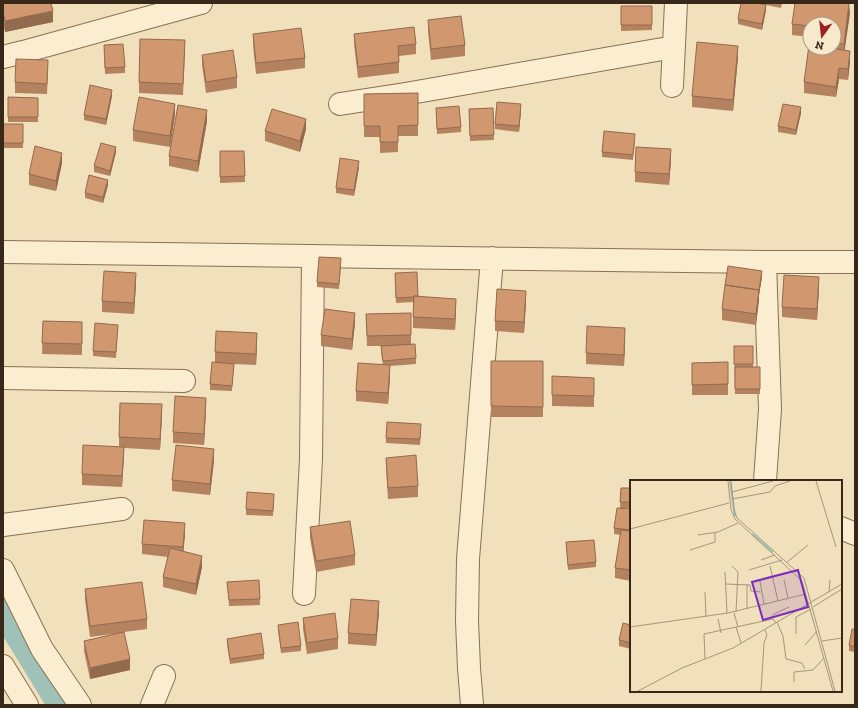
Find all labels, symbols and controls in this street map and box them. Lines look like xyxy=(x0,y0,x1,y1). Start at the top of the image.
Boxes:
north arrow xyxy=(802,16,842,56)
text: N xyxy=(813,38,825,53)
inset map xyxy=(630,480,842,692)

